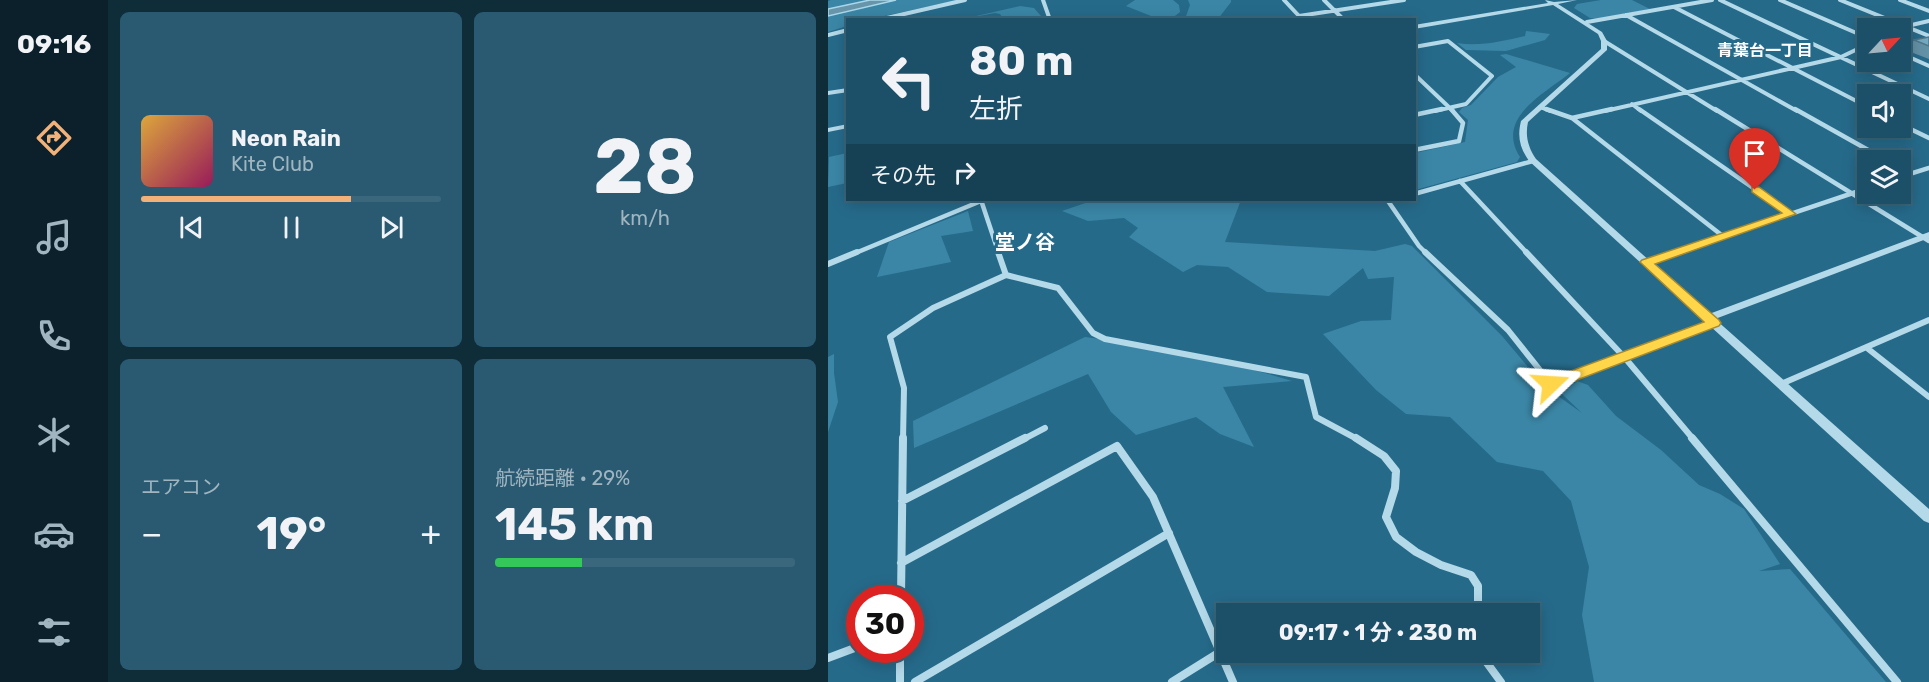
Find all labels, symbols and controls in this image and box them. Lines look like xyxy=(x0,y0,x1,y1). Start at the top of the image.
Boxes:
north arrow xyxy=(1857,18,1911,72)
map controls xyxy=(1857,18,1911,204)
text: 09:16 xyxy=(17,28,91,60)
text: 80 m xyxy=(969,36,1073,86)
district label: 青葉台一丁目 xyxy=(1717,41,1813,60)
icon: left xyxy=(870,42,948,120)
button: sound xyxy=(1857,84,1911,138)
text: 左折 xyxy=(969,93,1023,125)
icon: directions xyxy=(33,117,75,159)
text: 28 xyxy=(593,120,697,213)
text: Neon Rain xyxy=(231,125,341,152)
pin xyxy=(1729,128,1780,190)
icon: arrive xyxy=(1738,137,1771,170)
button: layers xyxy=(1857,150,1911,204)
text: Kite Club xyxy=(231,152,314,176)
icon: right xyxy=(948,156,981,189)
text: その先 xyxy=(870,162,936,189)
text: km/h xyxy=(620,206,670,230)
icon: previous xyxy=(175,211,208,244)
icon: pause xyxy=(275,211,308,244)
icon: next xyxy=(375,211,408,244)
icon: music xyxy=(33,216,75,258)
district label: 堂ノ谷 xyxy=(995,230,1055,254)
icon: phone xyxy=(33,315,75,357)
position arrow xyxy=(1519,352,1583,416)
icon: climate xyxy=(33,414,75,456)
text: 航続距離 · 29% xyxy=(495,466,630,490)
text: エアコン xyxy=(141,475,221,499)
text: 145 km xyxy=(495,498,654,551)
text: 19° xyxy=(257,507,326,560)
icon: car xyxy=(33,513,75,555)
text: − xyxy=(141,514,162,553)
text: + xyxy=(420,514,441,553)
speed limit sign: 30 xyxy=(846,585,924,663)
icon: filters xyxy=(33,611,75,653)
text: 09:17 · 1 分 · 230 m xyxy=(1279,619,1477,646)

